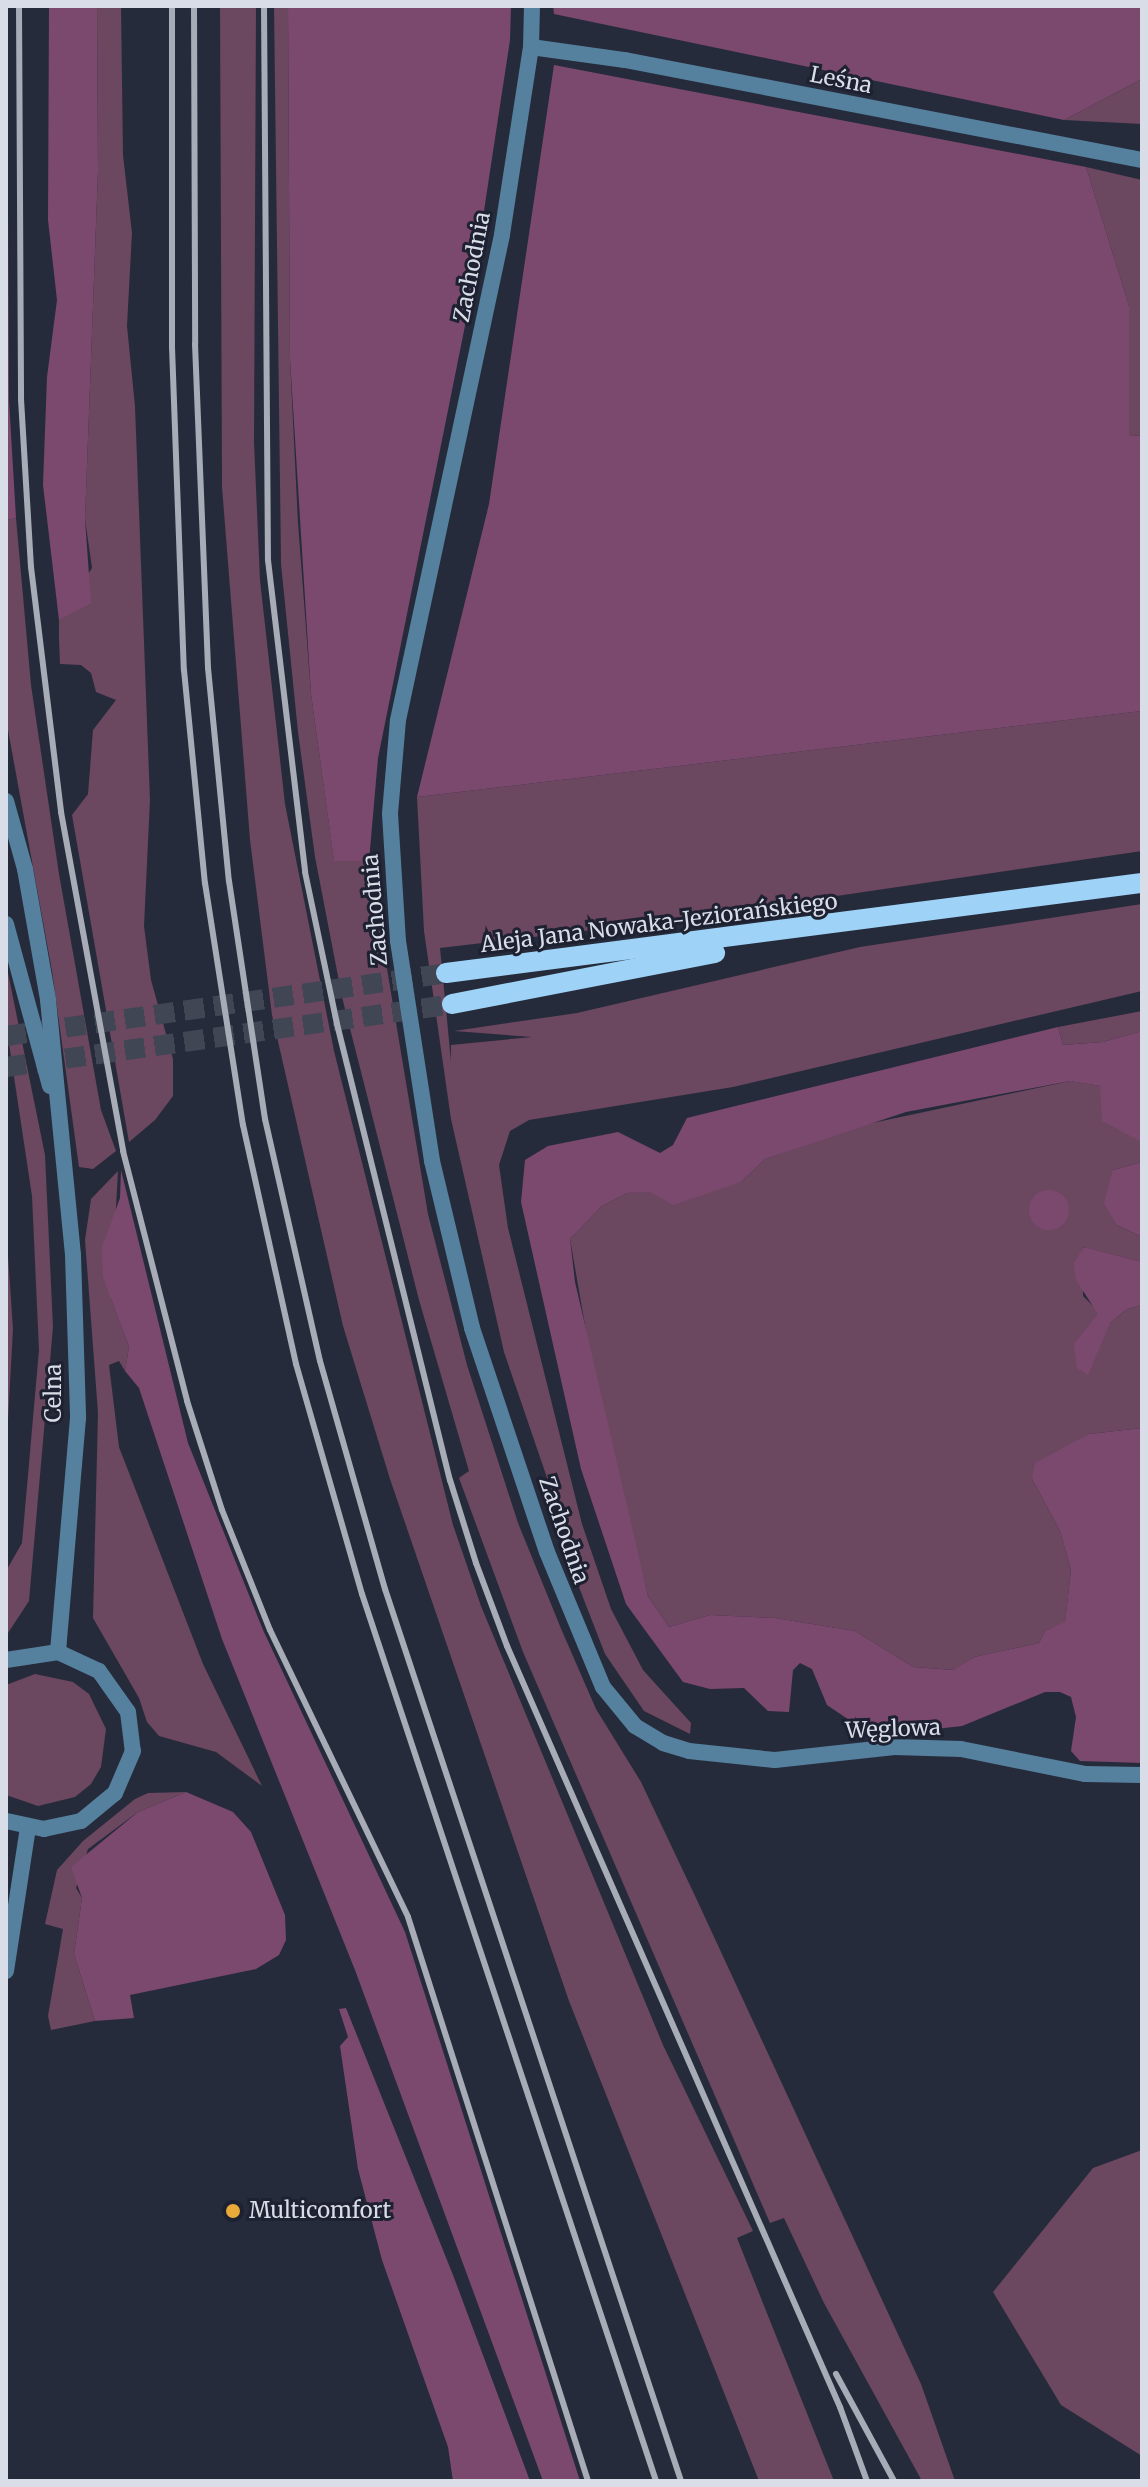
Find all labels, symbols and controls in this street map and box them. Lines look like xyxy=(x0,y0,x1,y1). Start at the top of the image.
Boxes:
street label: Leśna xyxy=(808,61,874,99)
street label: Zachodnia xyxy=(448,210,496,324)
street label: Zachodnia xyxy=(357,853,393,967)
street label: Aleja Jana Nowaka-Jeziorańskiego xyxy=(479,888,839,958)
street label: Celna xyxy=(41,1364,67,1422)
street label: Zachodnia xyxy=(533,1473,595,1587)
street label: Węglowa xyxy=(845,1714,941,1744)
place label: Multicomfort xyxy=(249,2198,391,2224)
marker: Multicomfort xyxy=(224,2202,242,2220)

